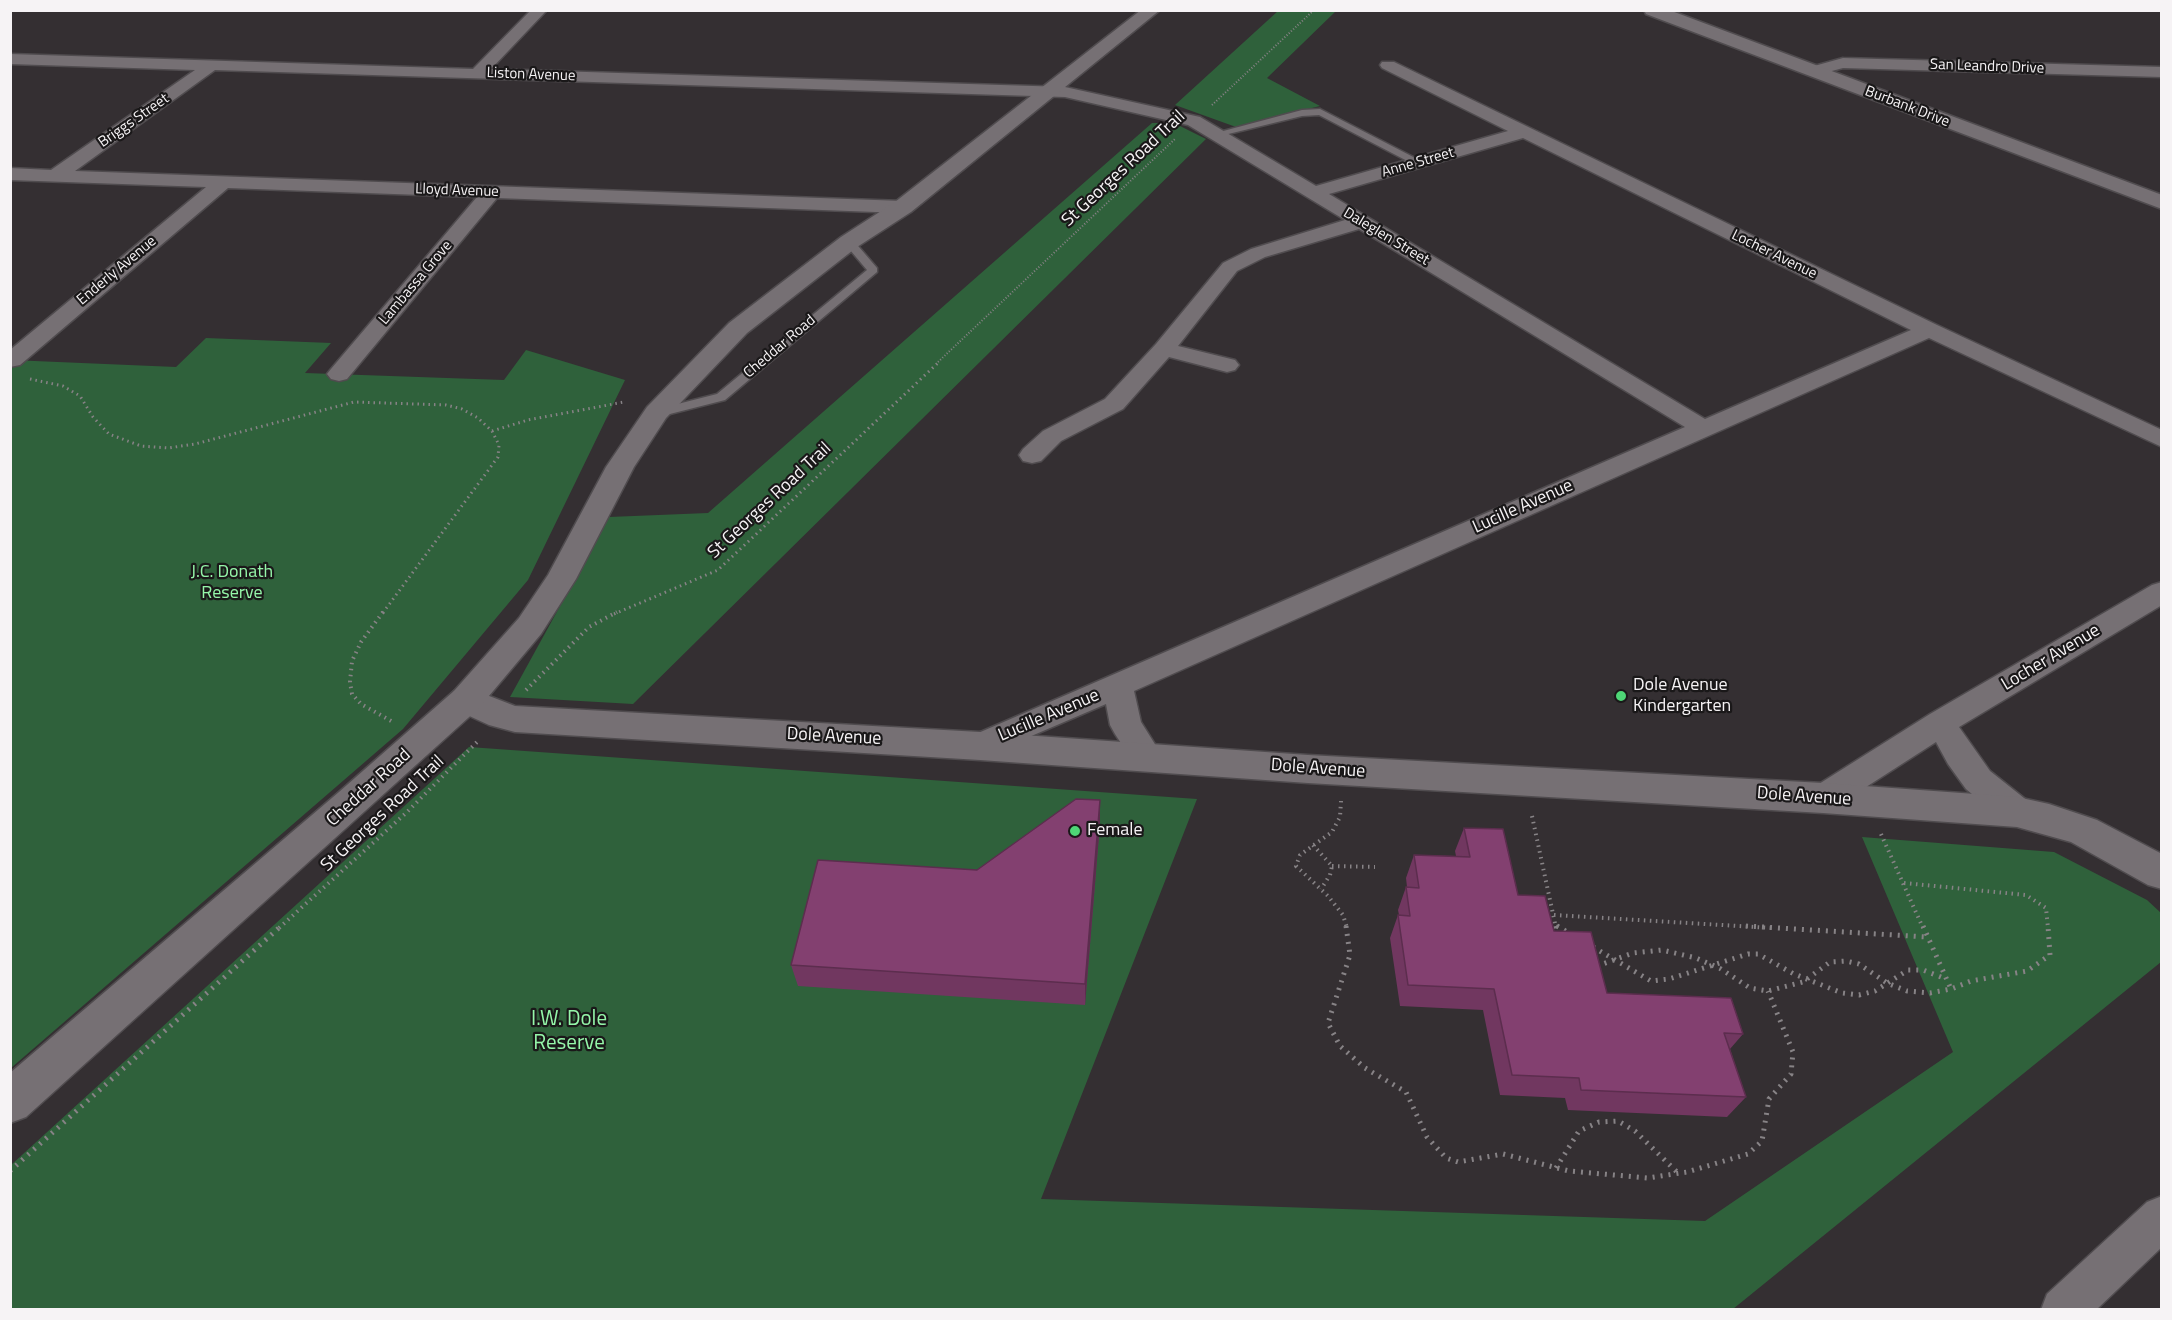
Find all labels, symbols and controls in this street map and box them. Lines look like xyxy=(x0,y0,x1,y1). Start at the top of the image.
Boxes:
street label: San Leandro Drive xyxy=(1930,56,2044,78)
street label: Liston Avenue xyxy=(486,64,576,86)
street label: Burbank Drive xyxy=(1862,83,1952,131)
street label: Briggs Street xyxy=(95,90,173,152)
street label: St Georges Road Trail xyxy=(1058,106,1190,232)
street label: Anne Street xyxy=(1380,144,1456,182)
street label: Lloyd Avenue xyxy=(415,181,499,201)
street label: Daleglen Street xyxy=(1340,204,1432,270)
street label: Locher Avenue xyxy=(1728,227,1820,283)
street label: Enderly Avenue xyxy=(74,233,160,309)
street label: Lambassa Grove xyxy=(376,237,456,329)
street label: Cheddar Road xyxy=(740,312,820,382)
street label: St Georges Road Trail xyxy=(704,438,836,564)
street label: Lucille Avenue xyxy=(1469,475,1577,539)
park label: J.C. Donath Reserve xyxy=(191,562,273,604)
street label: Locher Avenue xyxy=(1998,620,2104,696)
place label: Dole Avenue Kindergarten xyxy=(1633,675,1731,718)
street label: Lucille Avenue xyxy=(995,685,1103,747)
marker: Dole Avenue Kindergarten xyxy=(1614,689,1628,703)
street label: Dole Avenue xyxy=(786,724,882,750)
street label: Cheddar Road xyxy=(322,745,416,831)
street label: St Georges Road Trail xyxy=(317,751,449,877)
street label: Dole Avenue xyxy=(1270,755,1366,783)
street label: Dole Avenue xyxy=(1756,783,1852,811)
place label: Female xyxy=(1087,820,1143,842)
marker: Female xyxy=(1068,824,1082,838)
park label: I.W. Dole Reserve xyxy=(531,1007,607,1057)

